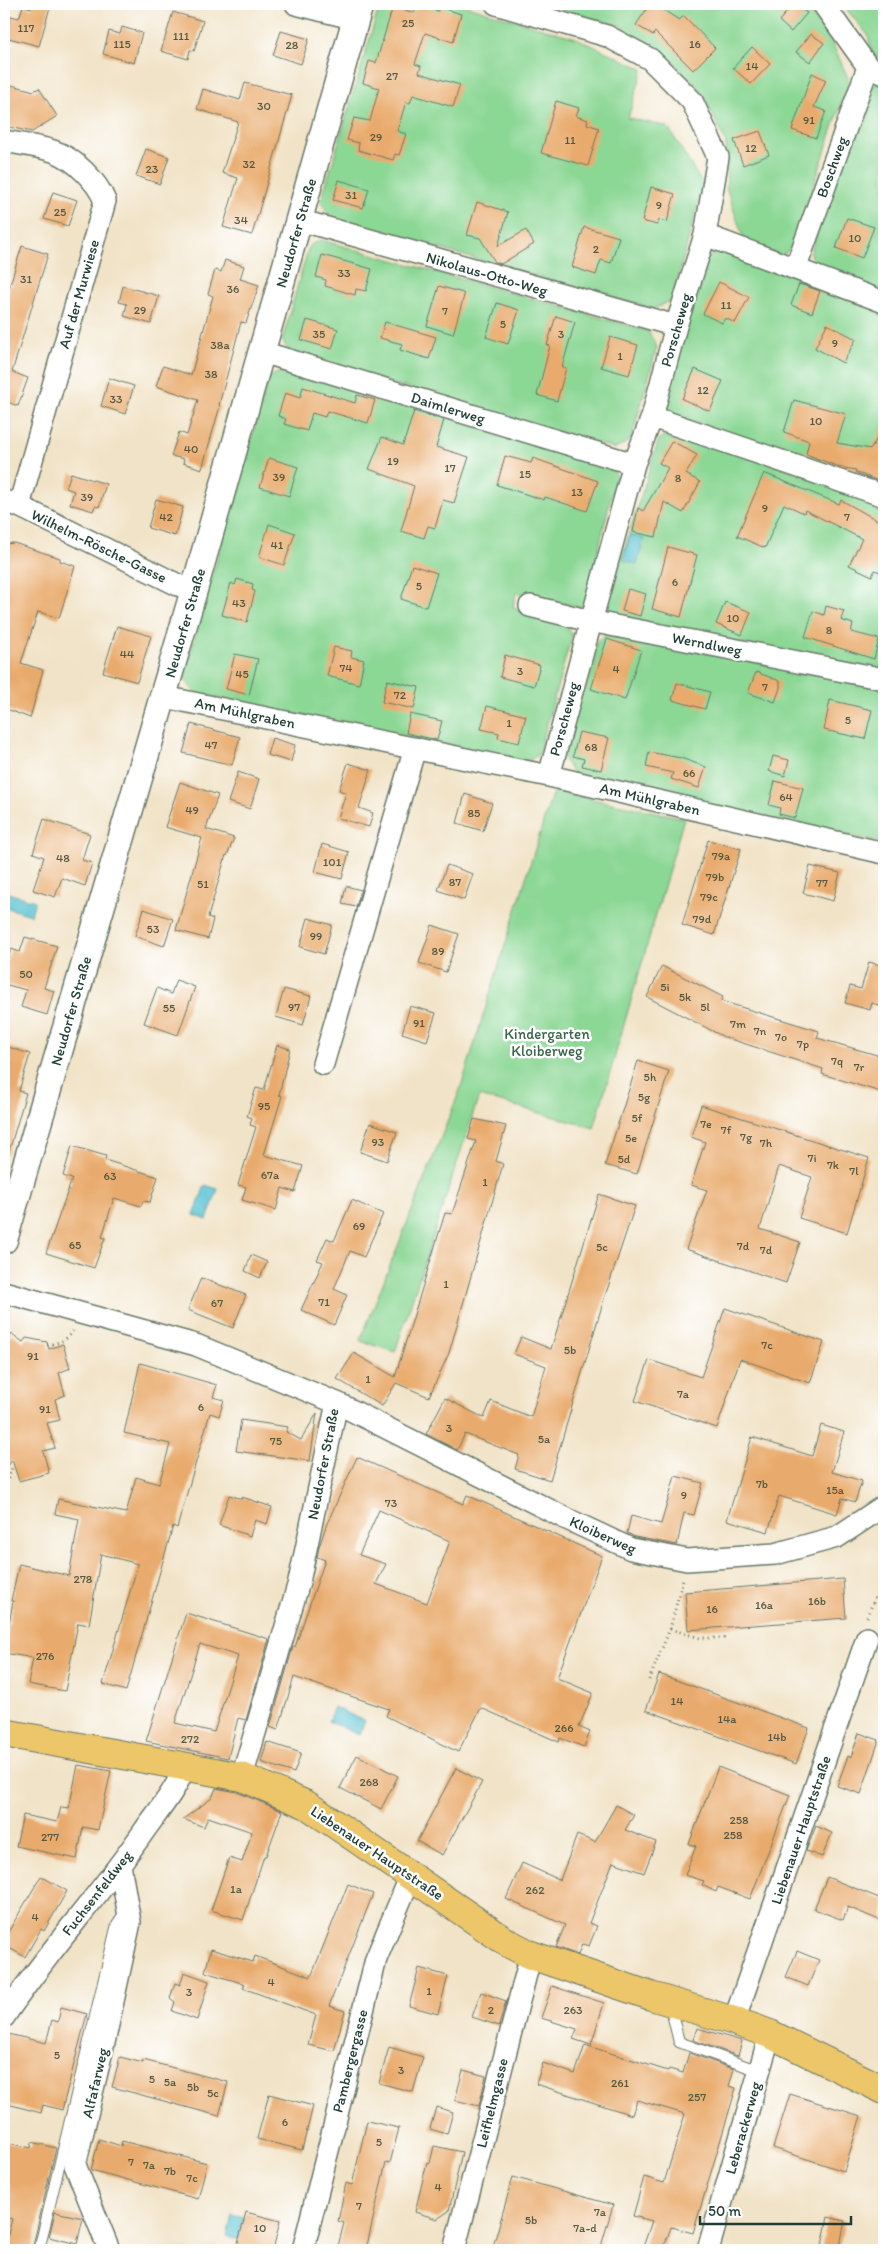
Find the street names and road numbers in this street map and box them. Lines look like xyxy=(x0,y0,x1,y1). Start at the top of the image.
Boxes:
street label: Boschweg xyxy=(813,134,851,200)
street label: Neudorfer Straße xyxy=(272,176,320,290)
street label: Auf der Murwiese xyxy=(55,237,103,351)
street label: Nikolaus-Otto-Weg xyxy=(424,248,550,300)
street label: Porscheweg xyxy=(657,291,695,369)
street label: Daimlerweg xyxy=(409,388,488,428)
street label: Wilhelm-Rösche-Gasse xyxy=(28,505,170,587)
street label: Neudorfer Straße xyxy=(161,566,209,680)
street label: Werndlweg xyxy=(670,628,744,660)
street label: Porscheweg xyxy=(545,680,583,758)
street label: Am Mühlgraben xyxy=(193,694,297,733)
street label: Am Mühlgraben xyxy=(598,779,702,819)
street label: Neudorfer Straße xyxy=(47,954,95,1068)
street label: Neudorfer Straße xyxy=(303,1407,343,1521)
street label: Kloiberweg xyxy=(567,1512,640,1558)
street label: Liebenauer Hauptstraße xyxy=(767,1753,835,1907)
street label: Liebenauer Hauptstraße xyxy=(307,1802,447,1904)
street label: Fuchsenfeldweg xyxy=(58,1846,136,1939)
street label: Pambergergasse xyxy=(328,2007,372,2115)
street label: Alfafarweg xyxy=(78,2046,112,2120)
street label: Leifhelmgasse xyxy=(472,2056,512,2150)
street label: Leberackerweg xyxy=(721,2079,765,2176)

